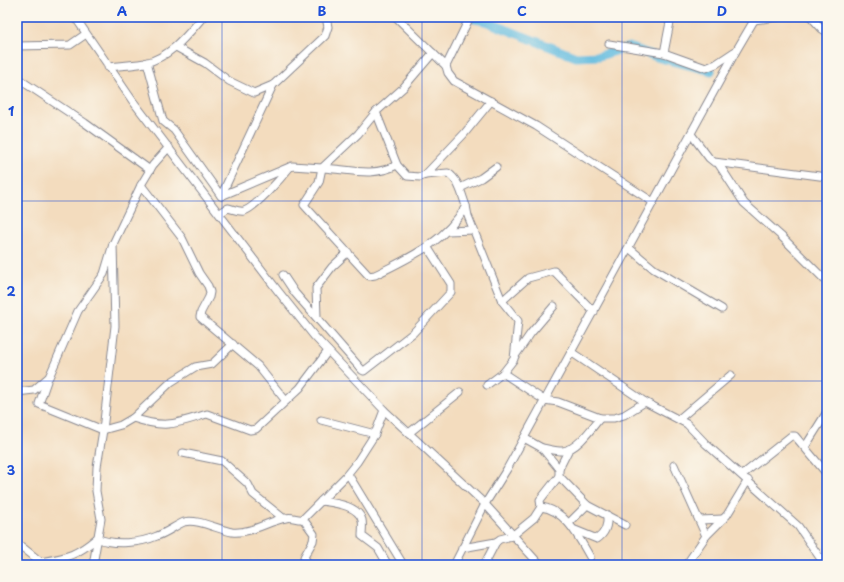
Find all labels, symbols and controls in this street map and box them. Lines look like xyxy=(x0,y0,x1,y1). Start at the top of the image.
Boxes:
text: A xyxy=(117,1,127,20)
text: B xyxy=(318,1,327,20)
text: C xyxy=(517,1,527,20)
text: D xyxy=(717,1,727,20)
text: 1 xyxy=(8,101,14,120)
text: 2 xyxy=(6,281,16,300)
text: 3 xyxy=(7,460,16,479)

